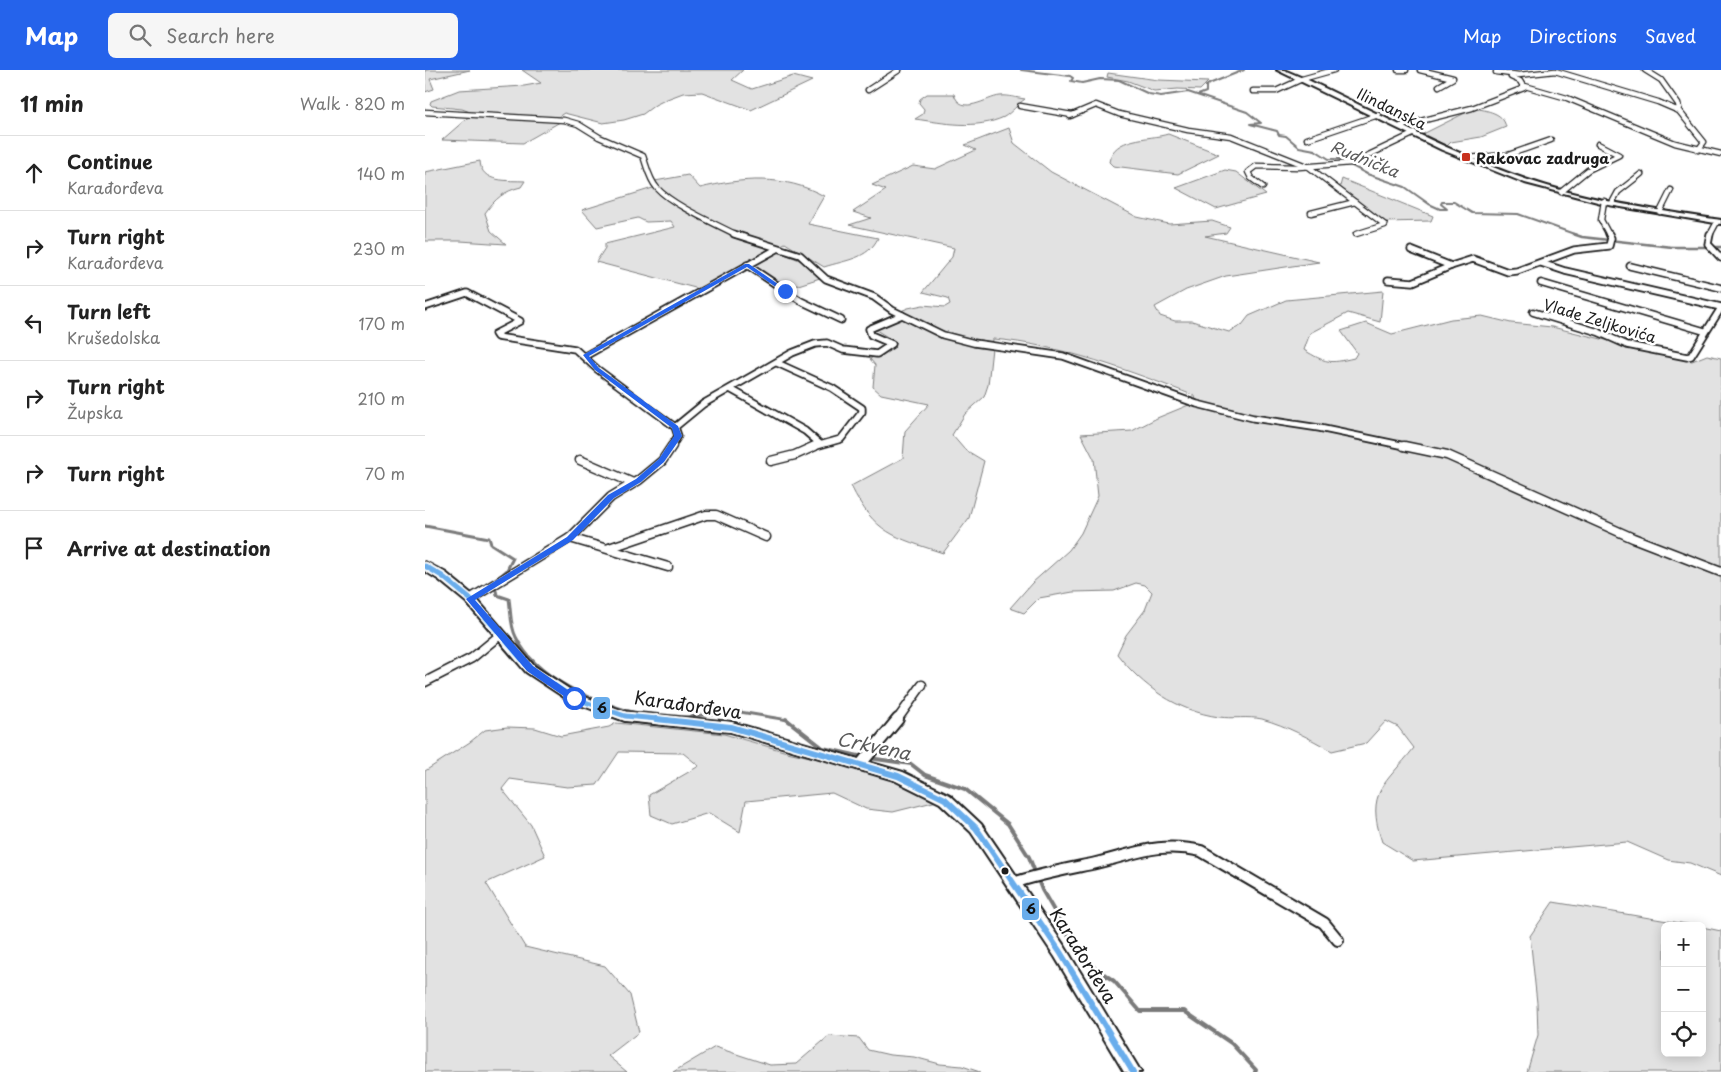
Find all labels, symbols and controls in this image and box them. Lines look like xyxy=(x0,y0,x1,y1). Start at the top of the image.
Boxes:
search box xyxy=(108,13,458,58)
text: Map xyxy=(25,17,78,53)
icon: search xyxy=(126,21,154,49)
text: Search here xyxy=(166,21,275,49)
text: Map xyxy=(1463,22,1501,49)
text: Directions xyxy=(1529,22,1617,49)
text: Saved xyxy=(1645,22,1696,49)
street label: Ilindanska xyxy=(1353,81,1431,135)
text: 11 min xyxy=(20,87,84,119)
text: Walk · 820 m xyxy=(300,91,405,115)
water label: Rudnička xyxy=(1327,133,1404,183)
place label: Rakovac zadruga xyxy=(1476,146,1609,169)
text: Continue xyxy=(67,147,153,175)
marker: Rakovac zadruga xyxy=(1460,151,1472,163)
icon: ahead xyxy=(20,159,48,187)
text: 140 m xyxy=(357,161,405,185)
text: Karađorđeva xyxy=(67,175,164,199)
text: Turn right xyxy=(67,222,165,250)
icon: right xyxy=(20,234,48,262)
text: 230 m xyxy=(353,236,405,260)
text: Karađorđeva xyxy=(67,250,164,274)
route end xyxy=(774,280,797,303)
street label: Vlade Zeljkovića xyxy=(1541,292,1660,348)
text: Turn left xyxy=(67,297,151,325)
icon: left xyxy=(20,309,48,337)
text: 170 m xyxy=(359,311,405,335)
text: Krušedolska xyxy=(67,325,160,349)
text: Turn right xyxy=(67,372,165,400)
icon: right xyxy=(20,384,48,412)
text: 210 m xyxy=(357,386,405,410)
text: Župska xyxy=(67,400,123,424)
icon: right xyxy=(20,459,48,487)
text: Turn right xyxy=(67,459,165,487)
text: 70 m xyxy=(365,461,405,485)
icon: arrive xyxy=(20,534,48,562)
text: Arrive at destination xyxy=(67,534,271,562)
street label: Karađorđeva xyxy=(632,683,744,725)
route start xyxy=(563,687,586,710)
line badge: 6 xyxy=(592,696,611,720)
text: 6 xyxy=(597,697,607,718)
water label: Crkvena xyxy=(835,724,915,767)
unlabelled marker xyxy=(1000,866,1010,876)
line badge: 6 xyxy=(1021,897,1040,921)
text: 6 xyxy=(1026,898,1036,919)
street label: Karađorđeva xyxy=(1044,902,1124,1008)
map controls xyxy=(1661,922,1706,1057)
button: + xyxy=(1661,922,1706,967)
button: − xyxy=(1661,967,1706,1012)
button: locate xyxy=(1661,1012,1706,1057)

